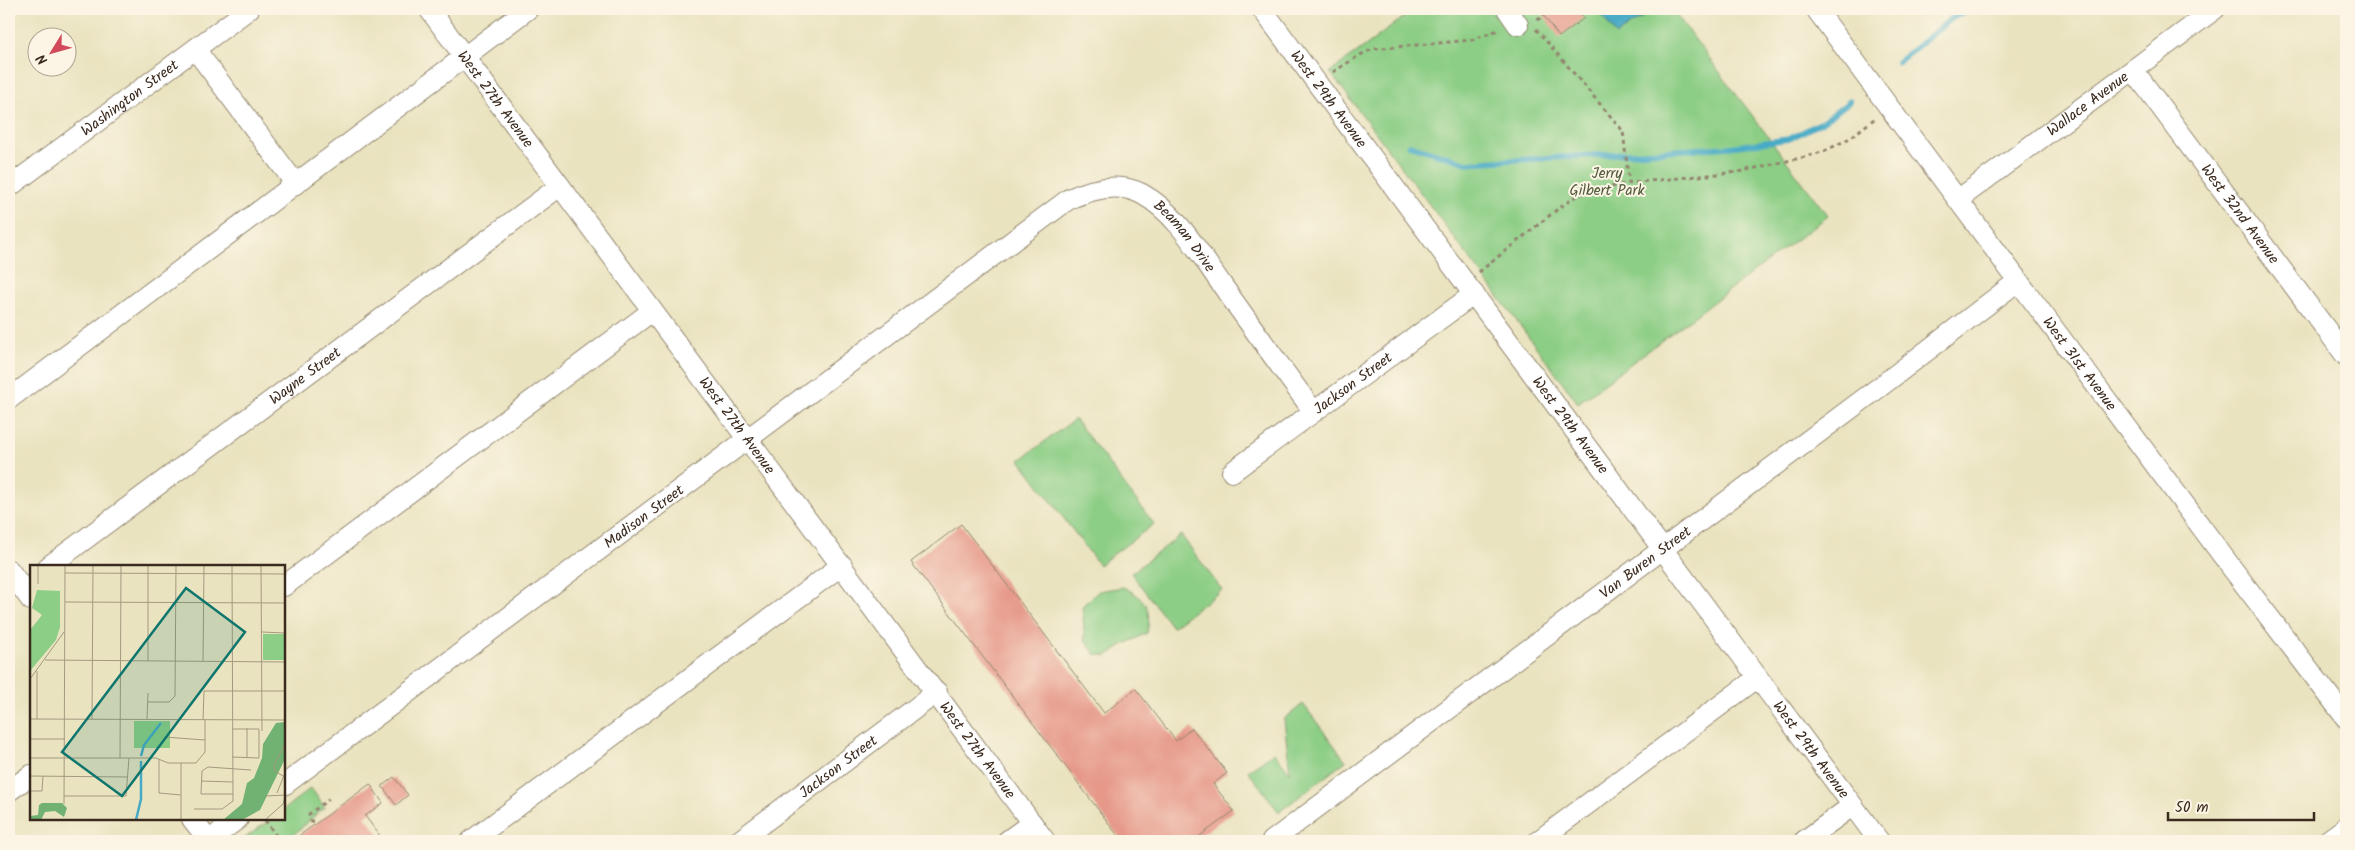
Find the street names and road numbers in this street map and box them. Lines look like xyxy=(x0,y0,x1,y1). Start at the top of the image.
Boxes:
street label: West 29th Avenue xyxy=(1283,45,1372,154)
street label: West 27th Avenue xyxy=(451,46,539,154)
street label: Washington Street xyxy=(76,54,184,143)
street label: Wallace Avenue xyxy=(2042,66,2134,143)
street label: West 32nd Avenue xyxy=(2194,159,2285,270)
street label: Beaman Drive xyxy=(1148,195,1221,278)
street label: West 31st Avenue xyxy=(2036,312,2122,417)
street label: Wayne Street xyxy=(264,341,347,411)
street label: Jackson Street xyxy=(1309,347,1398,421)
street label: West 27th Avenue xyxy=(692,372,781,480)
street label: West 29th Avenue xyxy=(1525,372,1614,480)
street label: Madison Street xyxy=(599,479,690,555)
street label: Van Buren Street xyxy=(1595,520,1697,605)
street label: West 29th Avenue xyxy=(1766,696,1855,804)
street label: West 27th Avenue xyxy=(933,697,1021,805)
street label: Jackson Street xyxy=(794,730,883,805)

